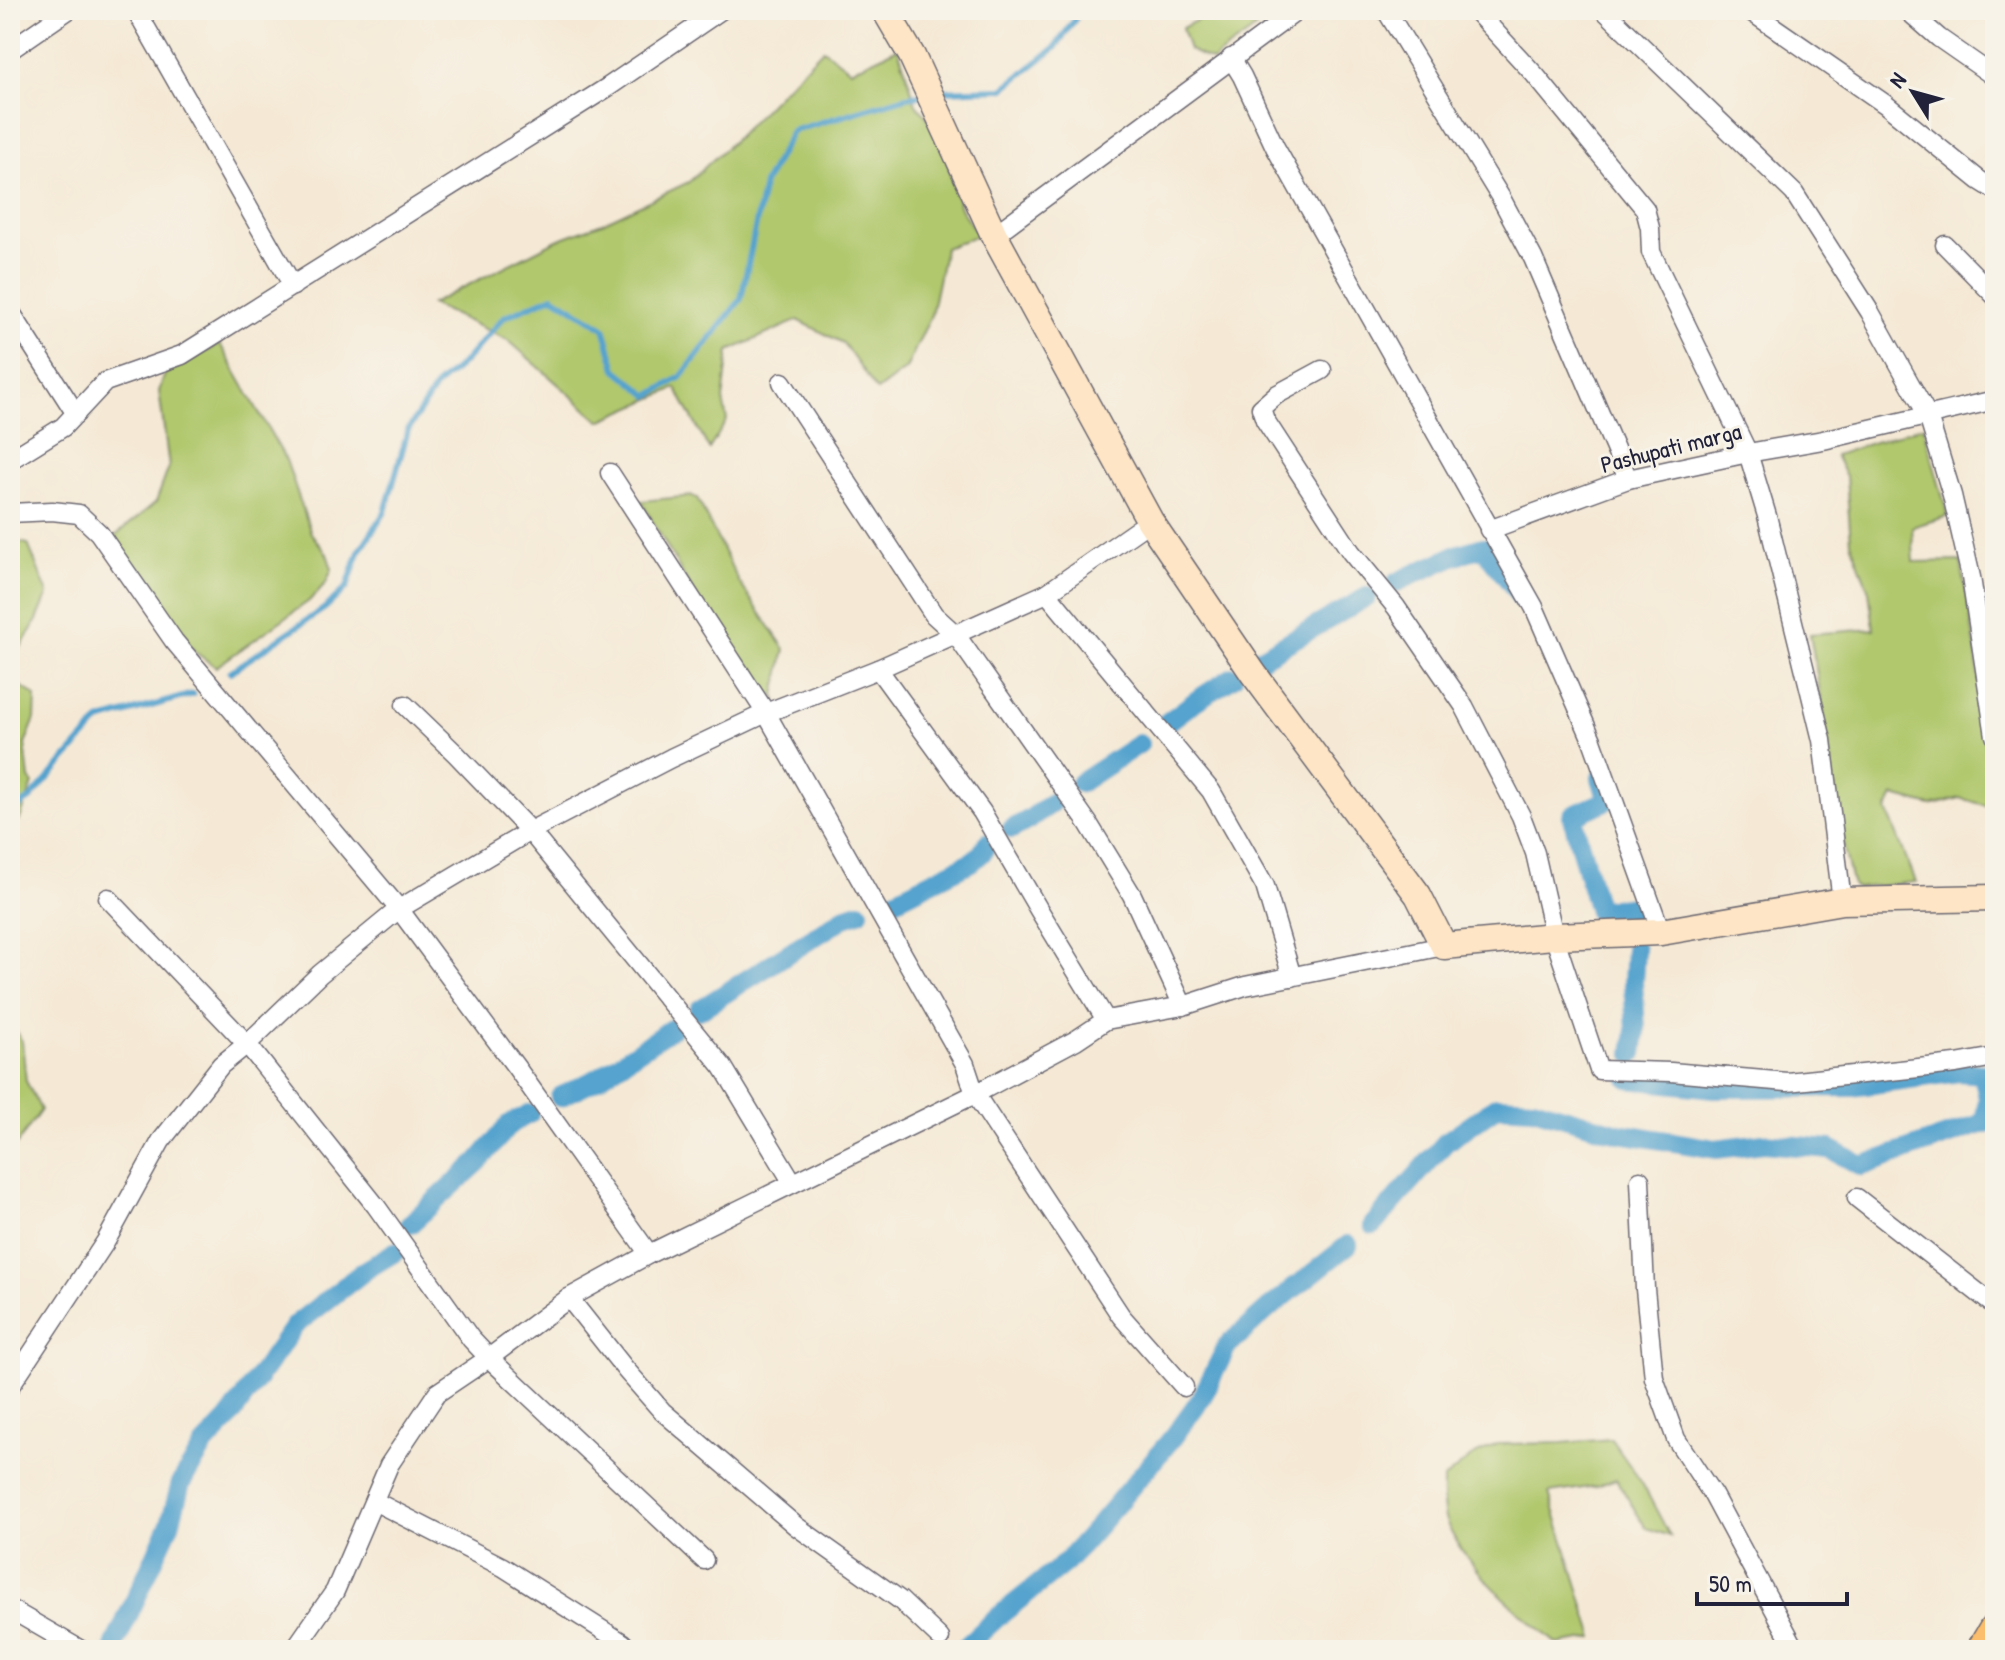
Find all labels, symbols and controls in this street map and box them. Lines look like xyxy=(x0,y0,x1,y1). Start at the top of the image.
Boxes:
north arrow xyxy=(1873,52,1953,132)
text: N xyxy=(1882,66,1913,94)
street label: Pashupati marga xyxy=(1597,414,1744,480)
scale bar xyxy=(1697,1556,1847,1606)
text: 50 m xyxy=(1709,1567,1752,1599)

